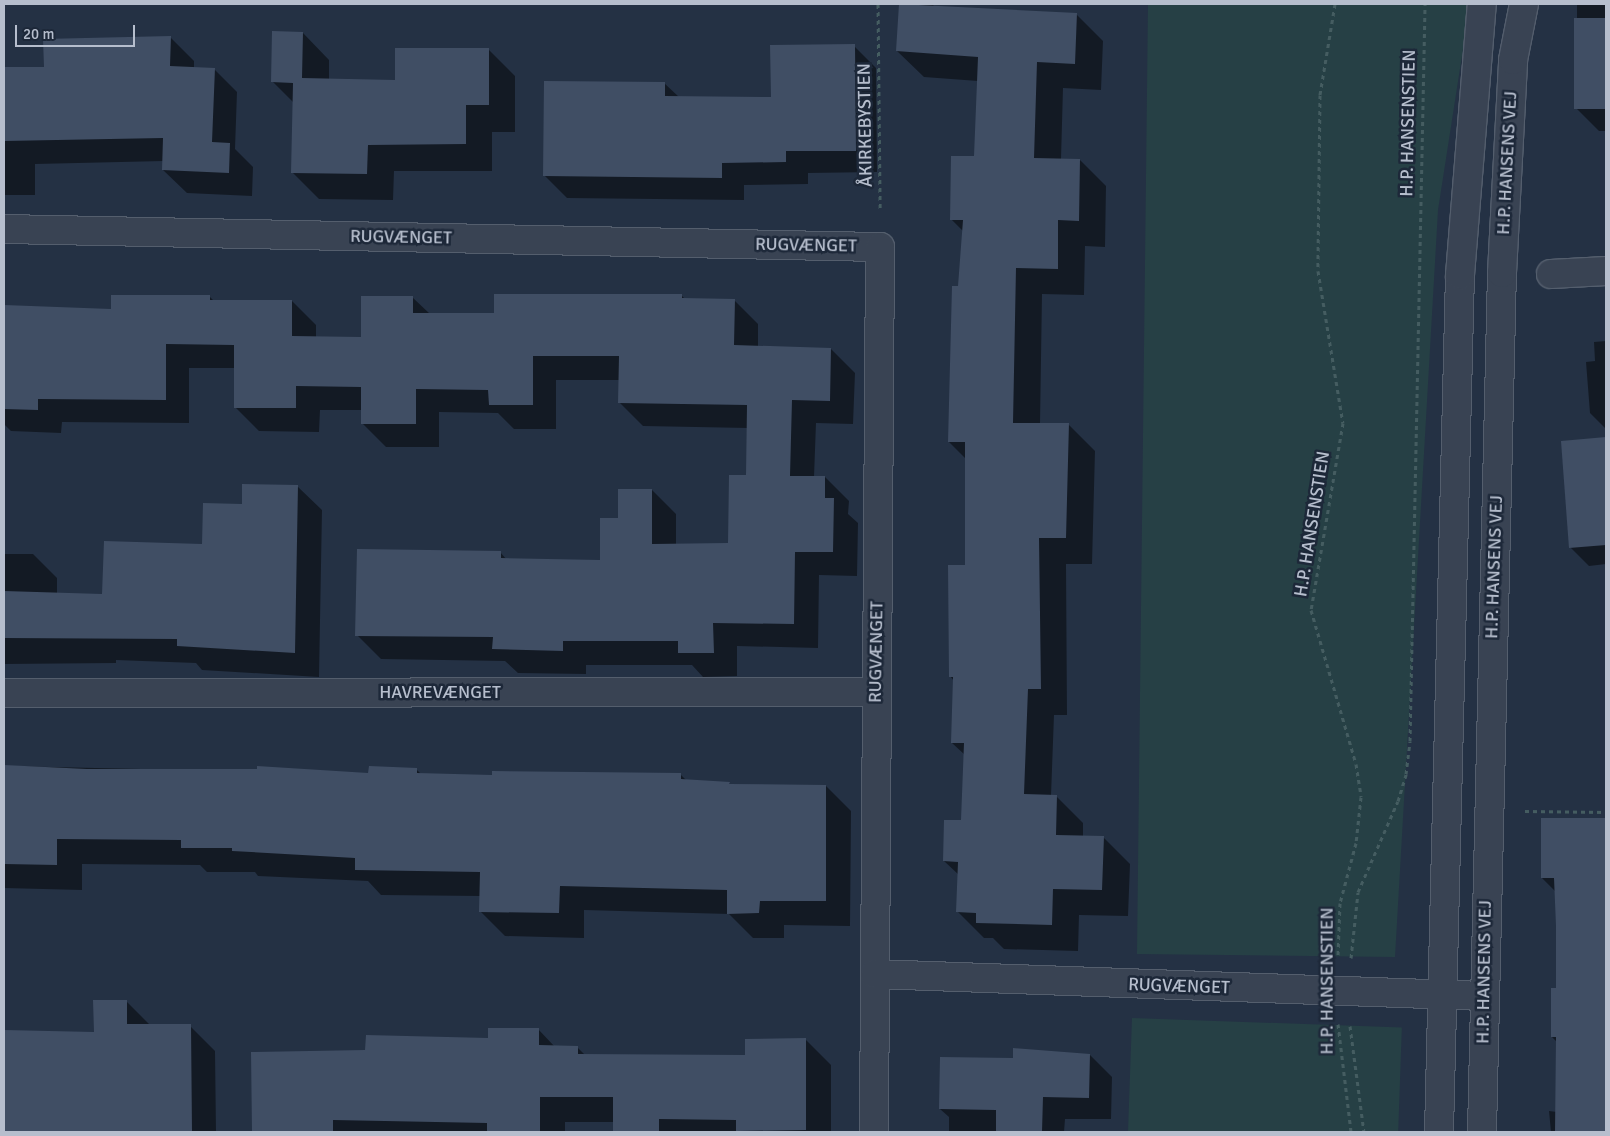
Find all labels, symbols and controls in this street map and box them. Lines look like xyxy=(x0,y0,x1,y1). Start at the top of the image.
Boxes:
scale bar xyxy=(18,15,138,47)
text: 20 m xyxy=(23,25,54,43)
street label: H.P. HANSENSTIEN xyxy=(1396,49,1420,197)
street label: ÅKIRKEBYSTIEN xyxy=(853,63,877,187)
street label: H.P. HANSENS VEJ xyxy=(1492,91,1522,235)
street label: RUGVÆNGET xyxy=(350,225,452,249)
street label: RUGVÆNGET xyxy=(755,233,857,257)
street label: H.P. HANSENSTIEN xyxy=(1290,450,1334,598)
street label: H.P. HANSENS VEJ xyxy=(1481,495,1507,639)
street label: RUGVÆNGET xyxy=(864,601,888,703)
street label: HAVREVÆNGET xyxy=(379,681,501,703)
street label: H.P. HANSENS VEJ xyxy=(1472,900,1496,1044)
street label: H.P. HANSENSTIEN xyxy=(1316,907,1338,1055)
street label: RUGVÆNGET xyxy=(1128,973,1230,999)

